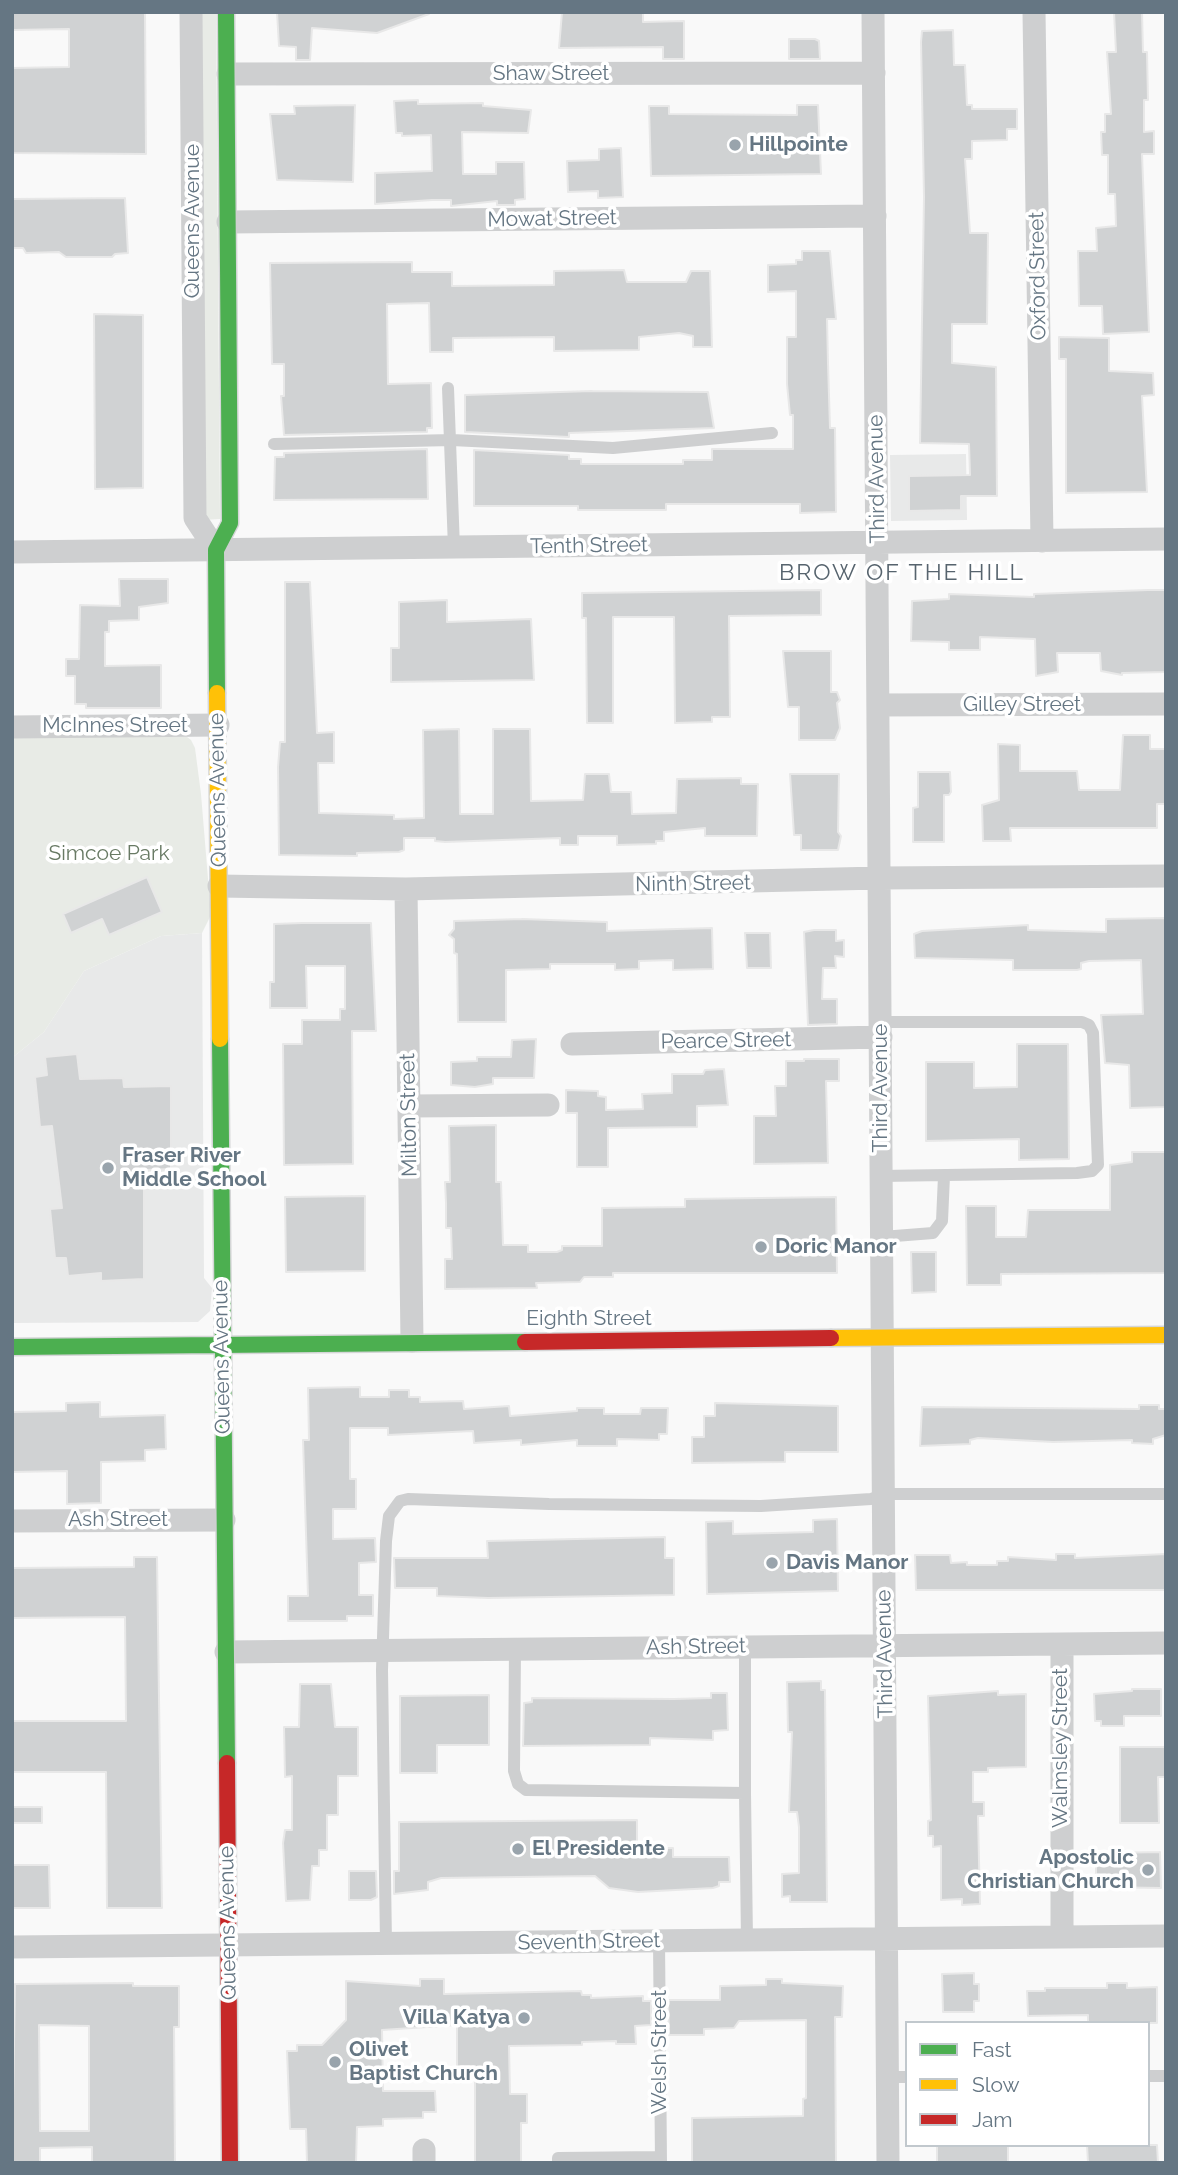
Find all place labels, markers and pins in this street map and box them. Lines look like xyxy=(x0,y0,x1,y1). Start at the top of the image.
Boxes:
place label: Hillpointe xyxy=(749,132,848,158)
marker: Hillpointe xyxy=(727,137,743,153)
place label: Fraser River Middle School xyxy=(122,1143,266,1193)
marker: Fraser River Middle School xyxy=(100,1160,116,1176)
place label: Doric Manor xyxy=(775,1234,897,1260)
marker: Doric Manor xyxy=(753,1239,769,1255)
place label: Davis Manor xyxy=(786,1550,908,1576)
marker: Davis Manor xyxy=(764,1555,780,1571)
place label: El Presidente xyxy=(532,1836,665,1862)
marker: El Presidente xyxy=(510,1841,526,1857)
place label: Apostolic Christian Church xyxy=(967,1845,1134,1895)
marker: Apostolic Christian Church xyxy=(1140,1862,1156,1878)
place label: Villa Katya xyxy=(403,2005,510,2031)
marker: Villa Katya xyxy=(516,2010,532,2026)
place label: Olivet Baptist Church xyxy=(349,2037,498,2087)
marker: Olivet Baptist Church xyxy=(327,2054,343,2070)

